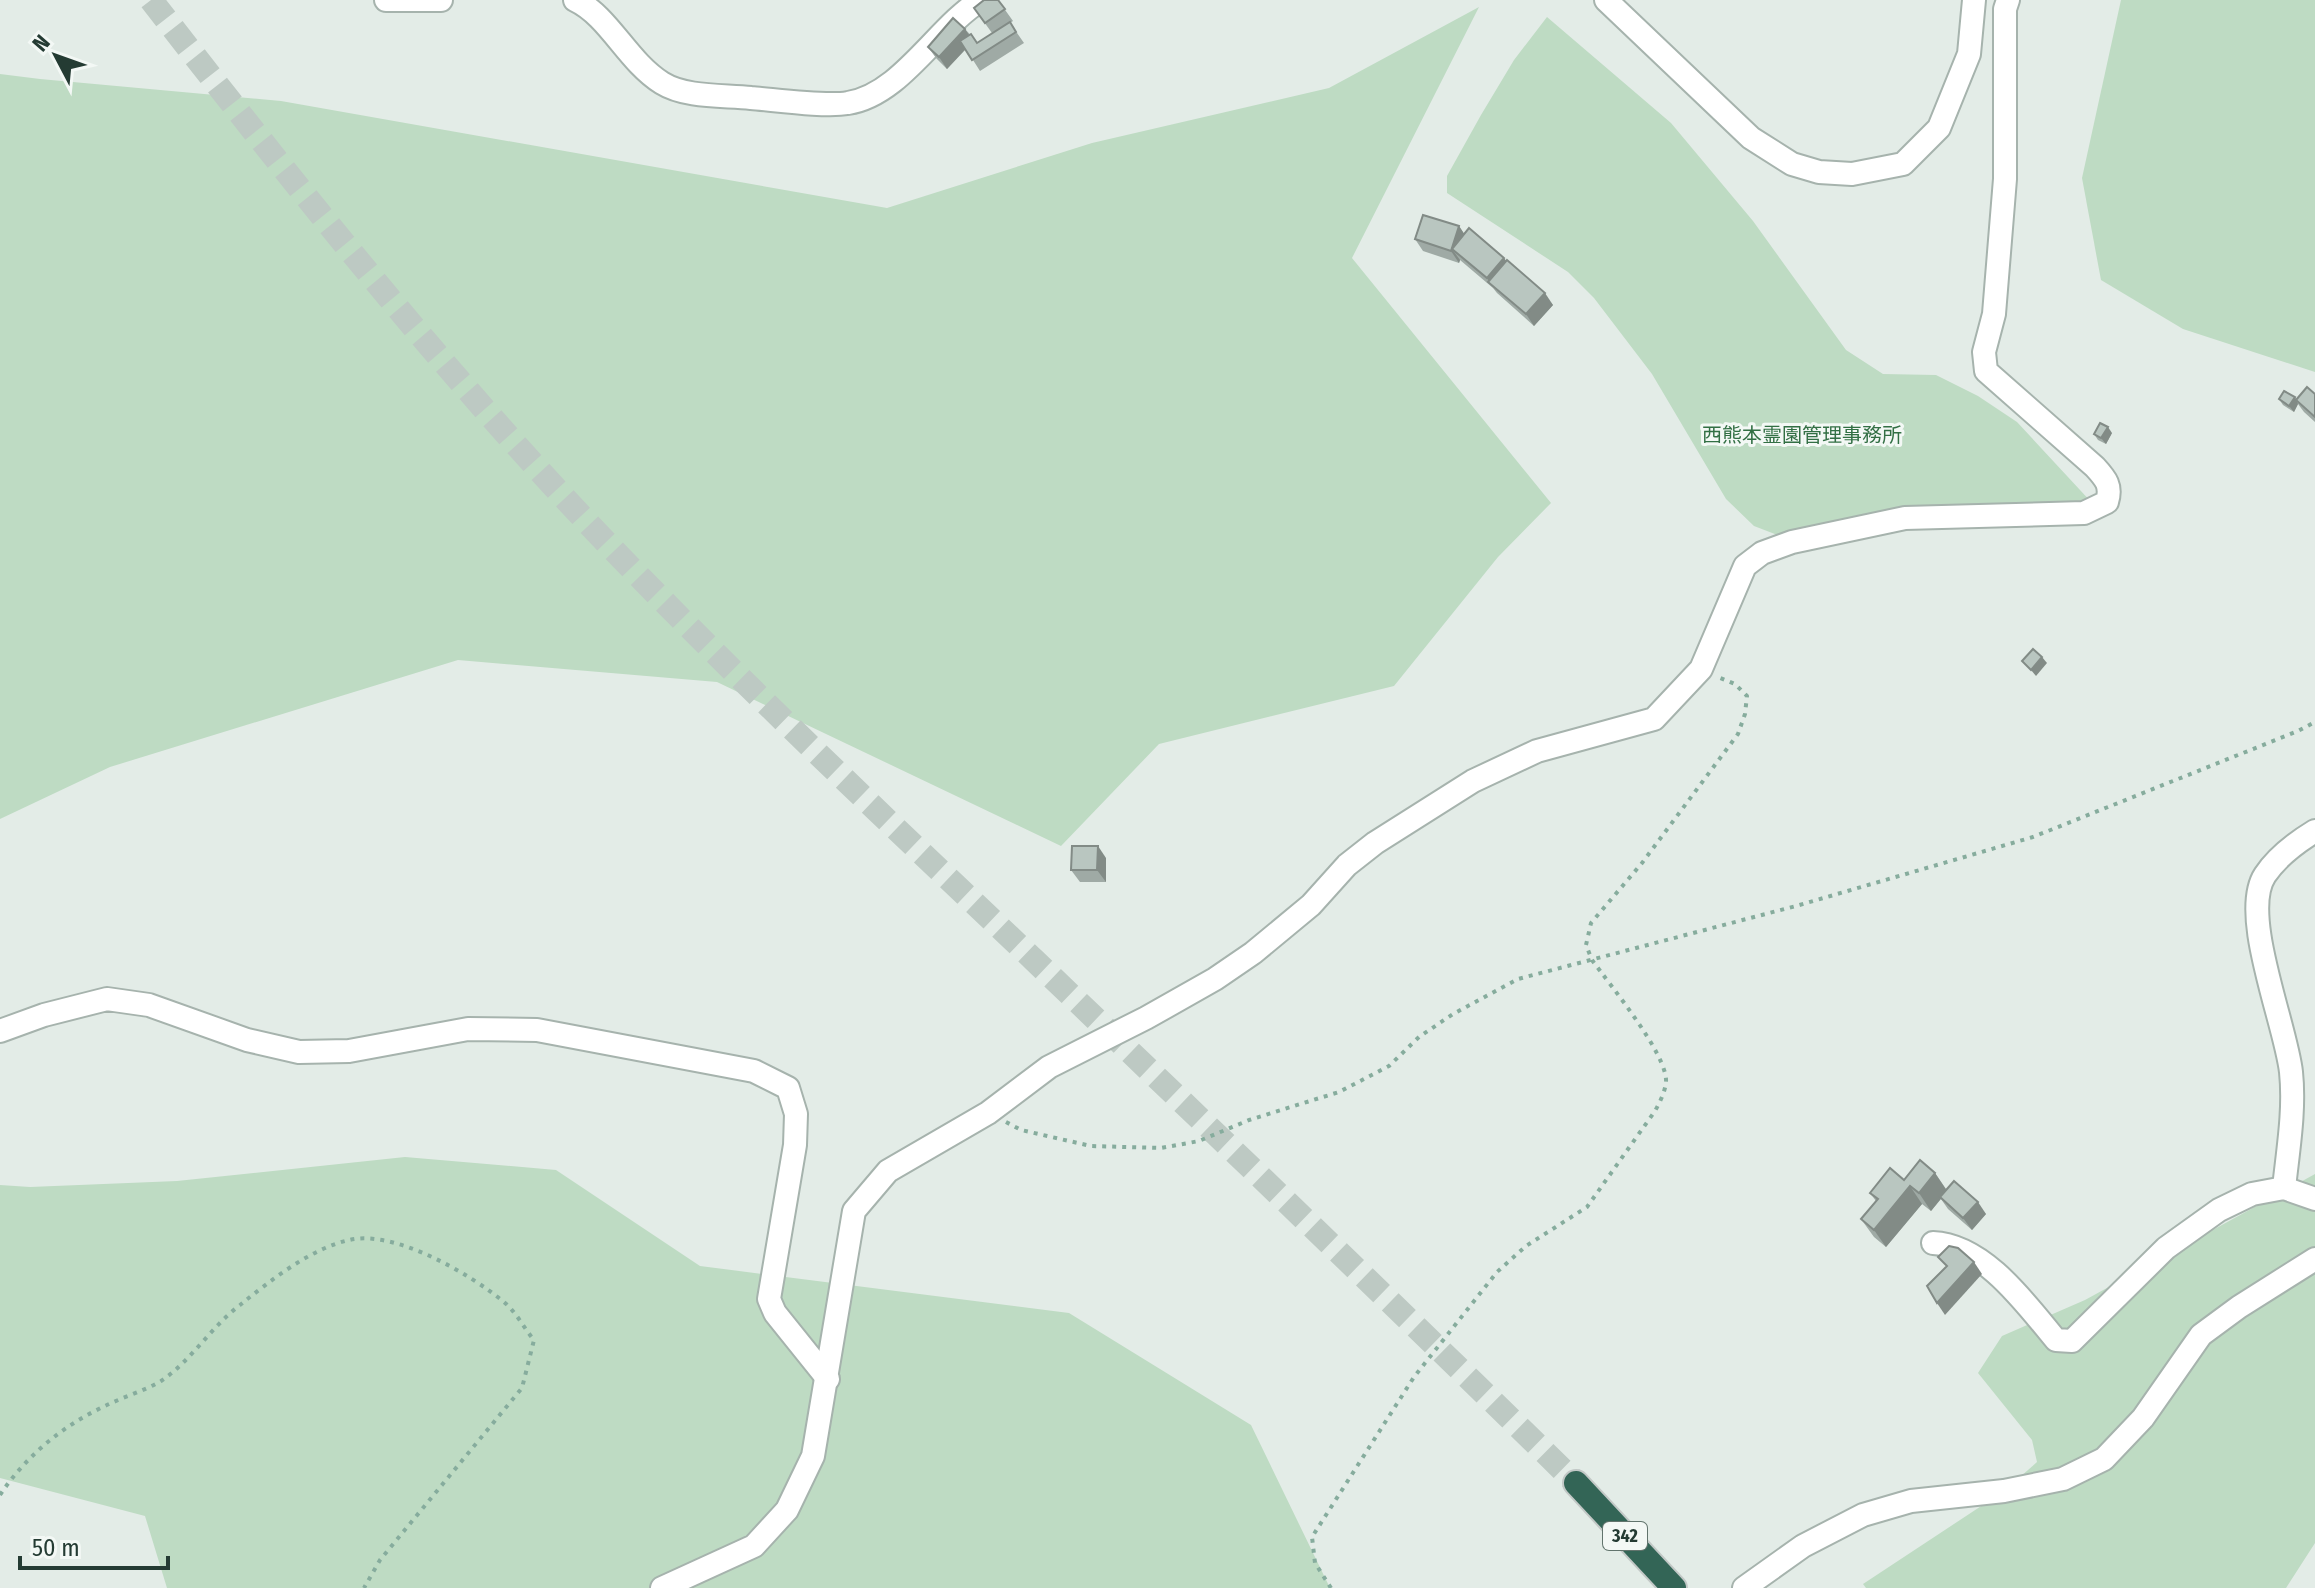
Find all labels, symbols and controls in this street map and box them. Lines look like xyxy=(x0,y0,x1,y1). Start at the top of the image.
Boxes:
north arrow xyxy=(16,16,96,96)
text: N xyxy=(27,29,56,57)
park label: 西熊本霊園管理事務所 xyxy=(1702,423,1902,447)
scale bar xyxy=(20,1520,168,1570)
road number: 342 xyxy=(1603,1522,1647,1550)
text: 50 m xyxy=(32,1534,80,1562)

